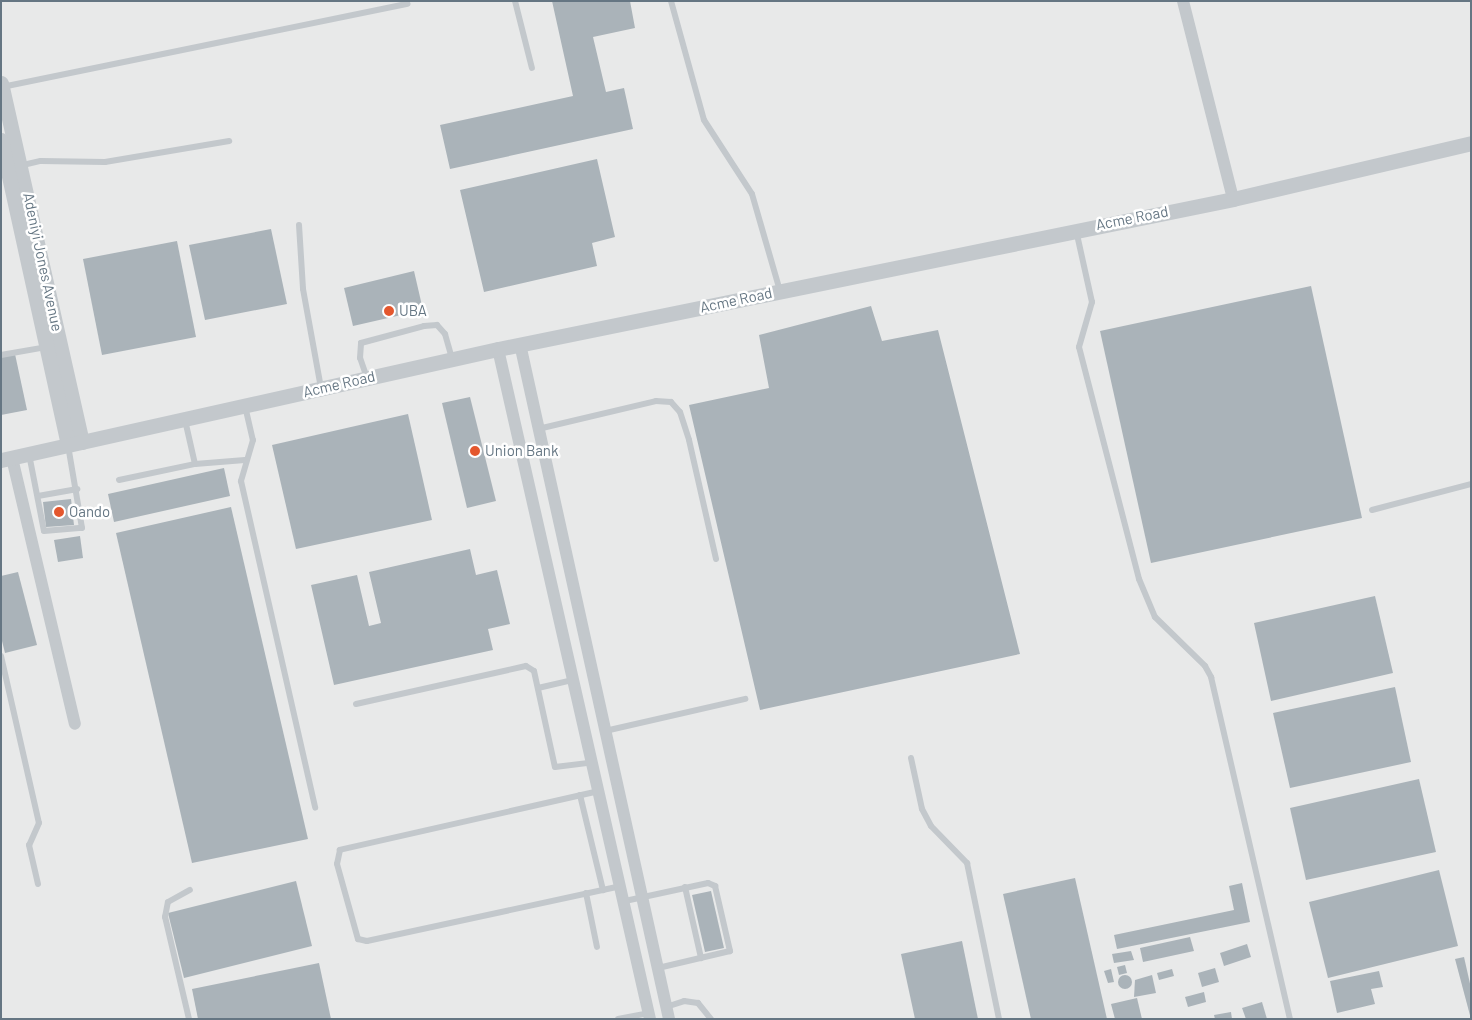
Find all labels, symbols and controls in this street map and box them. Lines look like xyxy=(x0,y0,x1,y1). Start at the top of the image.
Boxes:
street label: Adeniyi Jones Avenue xyxy=(20,191,66,333)
street label: Acme Road xyxy=(1094,202,1170,234)
street label: Acme Road xyxy=(698,284,774,316)
place label: UBA xyxy=(399,302,427,320)
marker: UBA xyxy=(383,305,395,317)
street label: Acme Road xyxy=(301,367,377,401)
place label: Union Bank xyxy=(485,442,558,460)
marker: Union Bank xyxy=(469,445,481,457)
place label: Oando xyxy=(69,503,110,521)
marker: Oando xyxy=(53,506,65,518)

